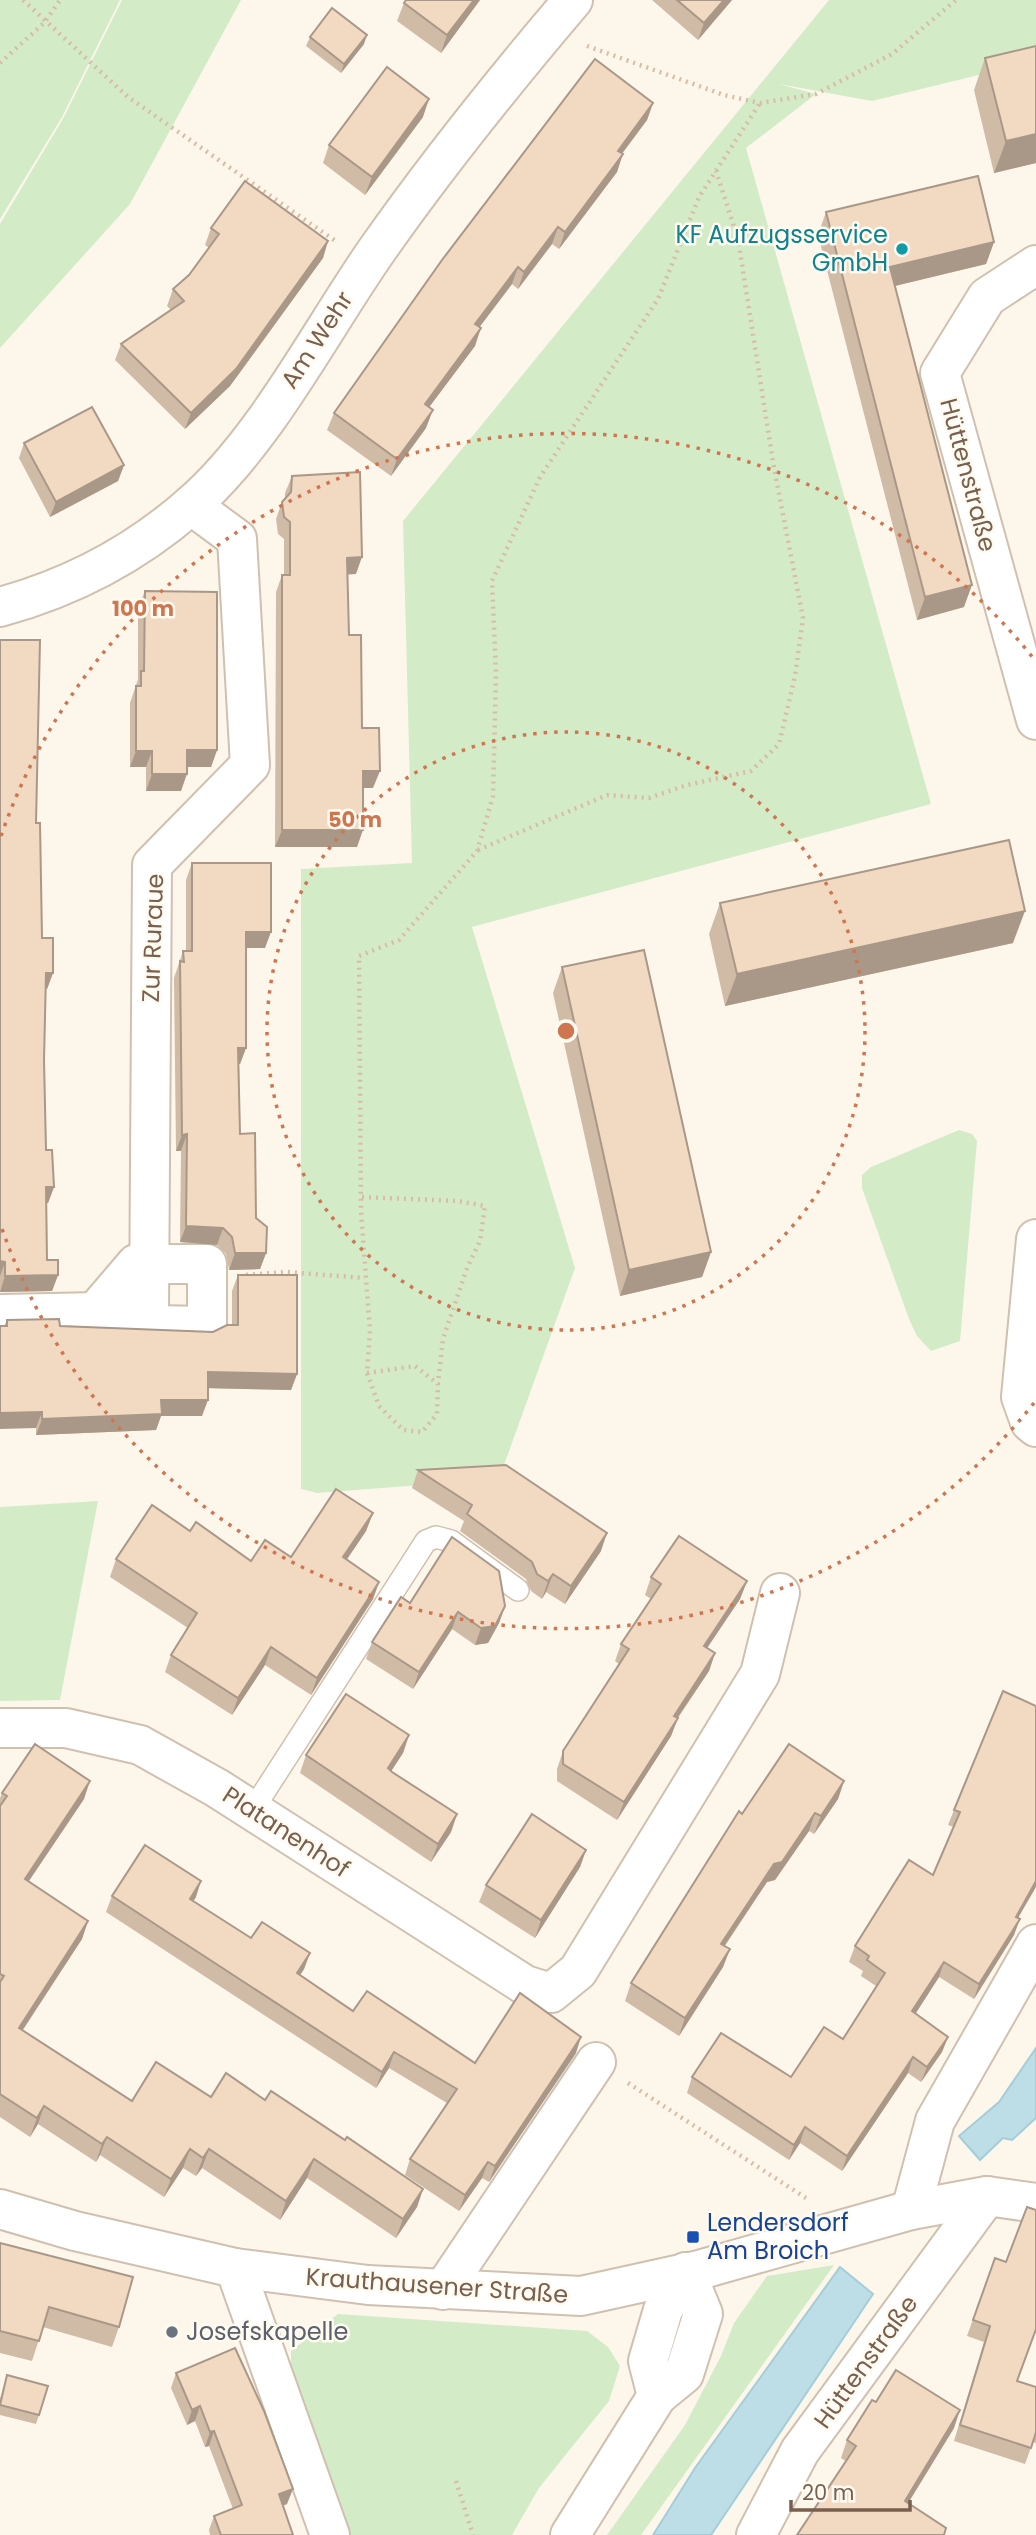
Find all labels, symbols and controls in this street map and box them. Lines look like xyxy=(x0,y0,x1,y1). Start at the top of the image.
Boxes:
place label: KF Aufzugsservice GmbH xyxy=(675,218,888,279)
marker: KF Aufzugsservice GmbH xyxy=(894,241,910,257)
street label: Am Wehr xyxy=(273,285,360,395)
street label: Hüttenstraße xyxy=(932,395,1005,555)
text: 100 m xyxy=(112,594,174,623)
text: 50 m xyxy=(328,805,382,834)
street label: Zur Ruraue xyxy=(134,873,171,1003)
centre of rings xyxy=(554,1019,578,1043)
street label: Platanenhof xyxy=(216,1778,356,1885)
place label: Lendersdorf Am Broich xyxy=(707,2206,849,2267)
marker: Lendersdorf Am Broich xyxy=(685,2229,701,2245)
street label: Krauthausener Straße xyxy=(305,2260,569,2311)
street label: Hüttenstraße xyxy=(806,2288,925,2435)
place label: Josefskapelle xyxy=(186,2315,348,2348)
marker: Josefskapelle xyxy=(164,2324,180,2340)
scale bar xyxy=(791,2468,910,2512)
text: 20 m xyxy=(802,2478,855,2507)

